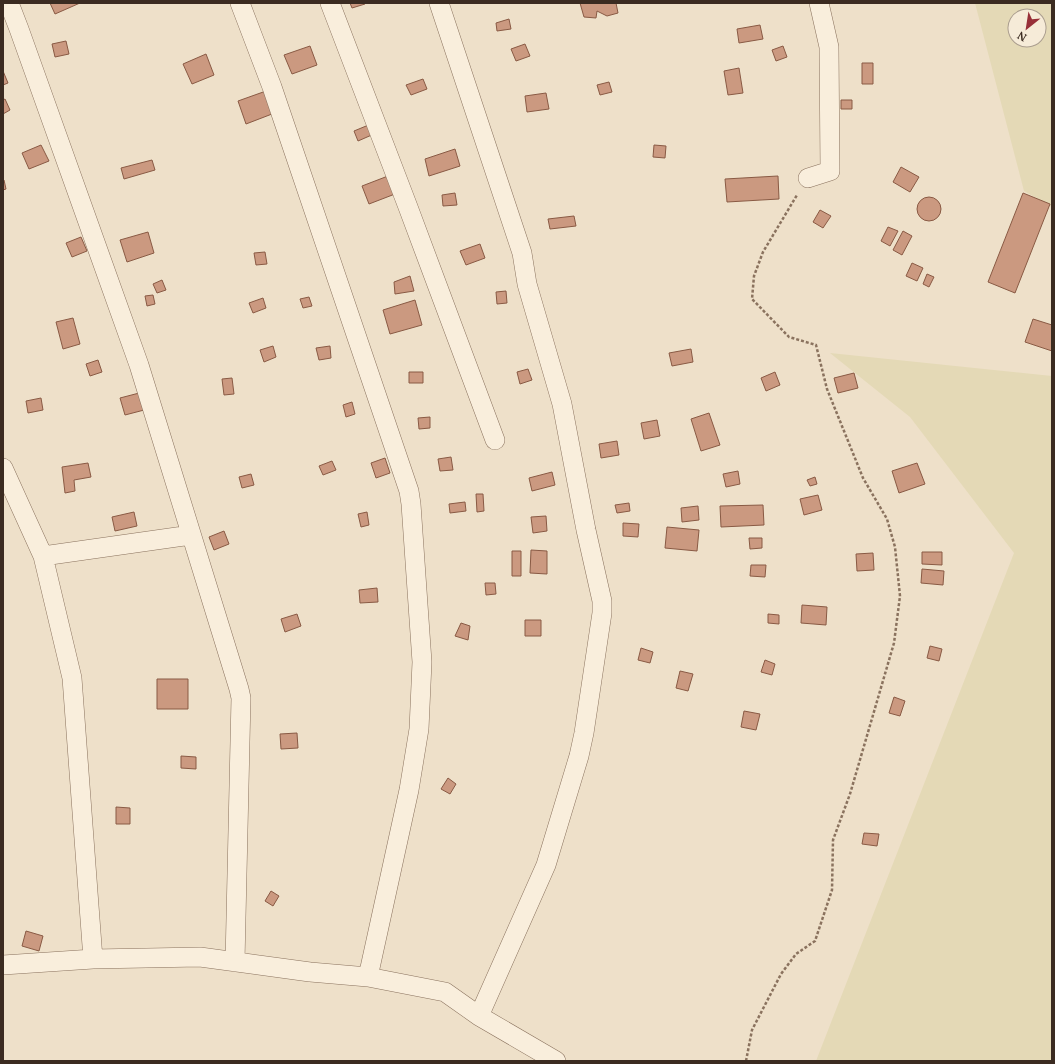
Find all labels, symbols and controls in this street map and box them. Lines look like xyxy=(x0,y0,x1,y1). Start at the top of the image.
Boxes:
north arrow xyxy=(1007,8,1047,48)
text: N xyxy=(1014,28,1029,45)

